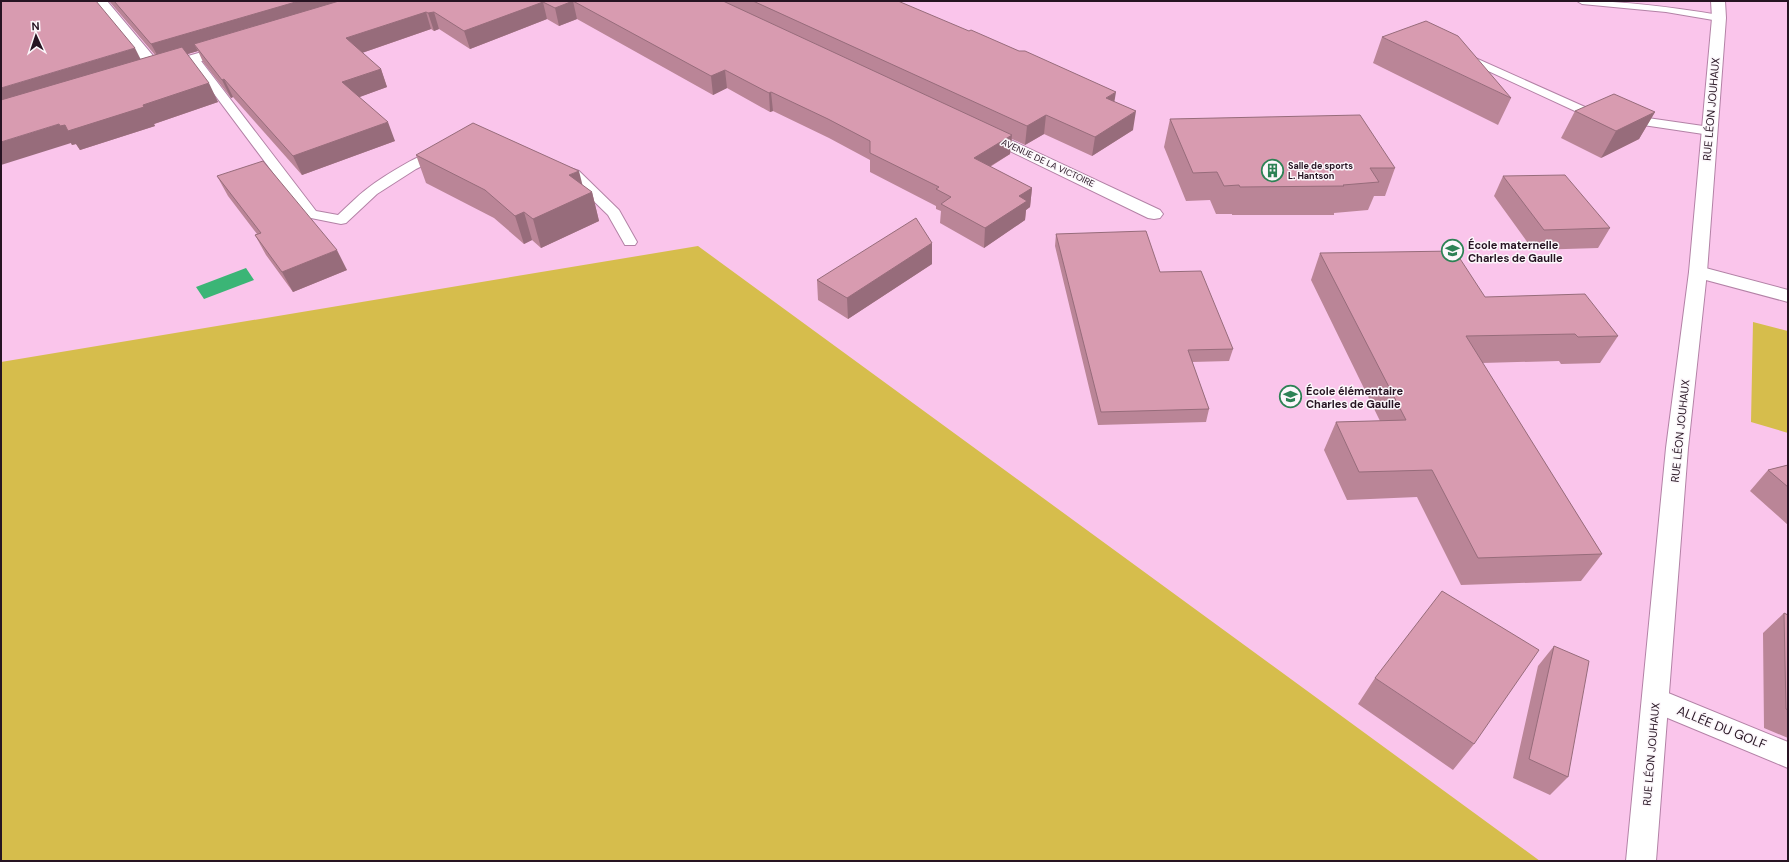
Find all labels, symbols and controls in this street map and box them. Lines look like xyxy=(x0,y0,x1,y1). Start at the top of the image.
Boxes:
north arrow xyxy=(16,16,56,56)
text: N xyxy=(31,19,40,33)
street label: RUE LÉON JOUHAUX xyxy=(1700,56,1723,161)
street label: AVENUE DE LA VICTOIRE xyxy=(1000,136,1096,190)
building icon: Salle de sports L. Hantson xyxy=(1259,158,1285,184)
place label: Salle de sports L. Hantson xyxy=(1288,160,1353,182)
school or university icon: École maternelle Charles de Gaulle xyxy=(1440,238,1466,264)
place label: École maternelle Charles de Gaulle xyxy=(1468,238,1563,265)
street label: RUE LÉON JOUHAUX xyxy=(1668,378,1692,483)
school or university icon: École élémentaire Charles de Gaulle xyxy=(1277,384,1303,410)
place label: École élémentaire Charles de Gaulle xyxy=(1306,384,1404,411)
street label: RUE LÉON JOUHAUX xyxy=(1640,701,1663,806)
street label: ALLÉE DU GOLF xyxy=(1675,701,1770,753)

